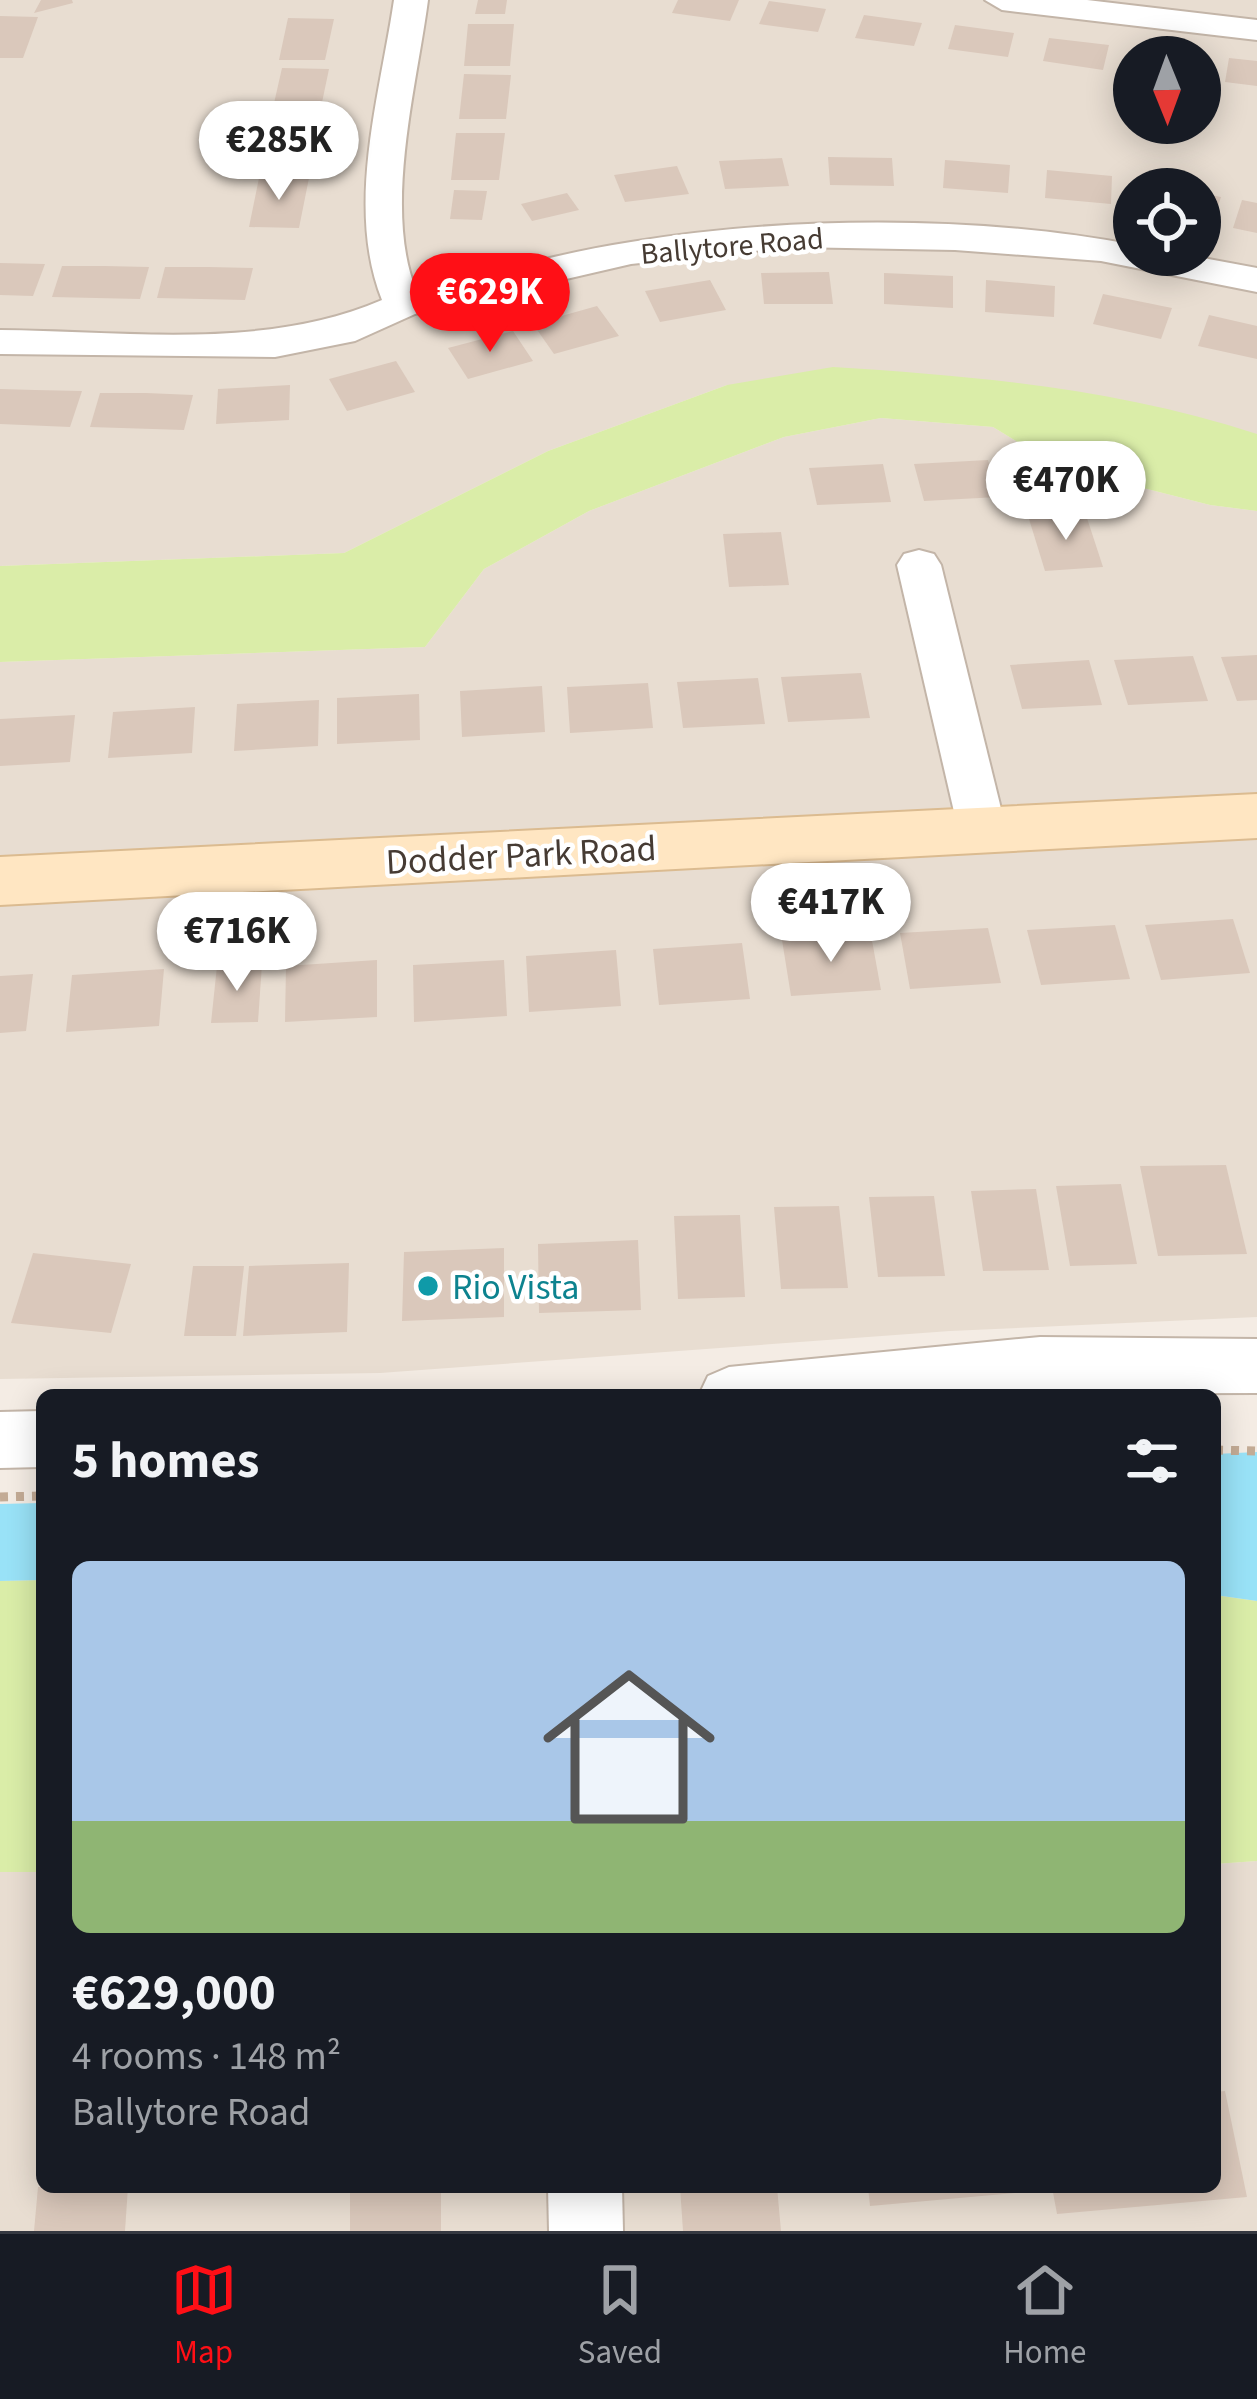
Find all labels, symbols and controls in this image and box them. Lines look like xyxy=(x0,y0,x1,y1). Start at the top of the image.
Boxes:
north arrow xyxy=(1113,36,1221,144)
map controls xyxy=(1113,36,1221,276)
pin: €285K xyxy=(195,101,363,203)
text: €285K xyxy=(226,112,332,168)
button: locate xyxy=(1113,168,1221,276)
street label: Ballytore Road xyxy=(639,217,825,276)
pin: €629K xyxy=(406,253,574,355)
text: €629K xyxy=(437,264,543,320)
pin: €470K xyxy=(982,441,1150,543)
text: €470K xyxy=(1013,452,1119,508)
street label: Dodder Park Road xyxy=(384,823,658,888)
pin: €417K xyxy=(747,863,915,965)
text: €417K xyxy=(778,874,884,930)
pin: €716K xyxy=(153,892,321,994)
text: €716K xyxy=(184,903,290,959)
place label: Rio Vista xyxy=(452,1262,579,1313)
marker: Rio Vista xyxy=(415,1273,441,1299)
text: 5 homes xyxy=(72,1425,259,1497)
icon: filters xyxy=(1119,1428,1185,1494)
icon: home xyxy=(521,1639,737,1855)
text: €629,000 xyxy=(72,1957,276,2029)
text: 4 rooms · 148 m² xyxy=(72,2029,341,2085)
text: Ballytore Road xyxy=(72,2085,310,2141)
tab: Map xyxy=(171,2257,237,2376)
tab: Saved xyxy=(578,2257,662,2376)
tab: Home xyxy=(1003,2257,1086,2376)

